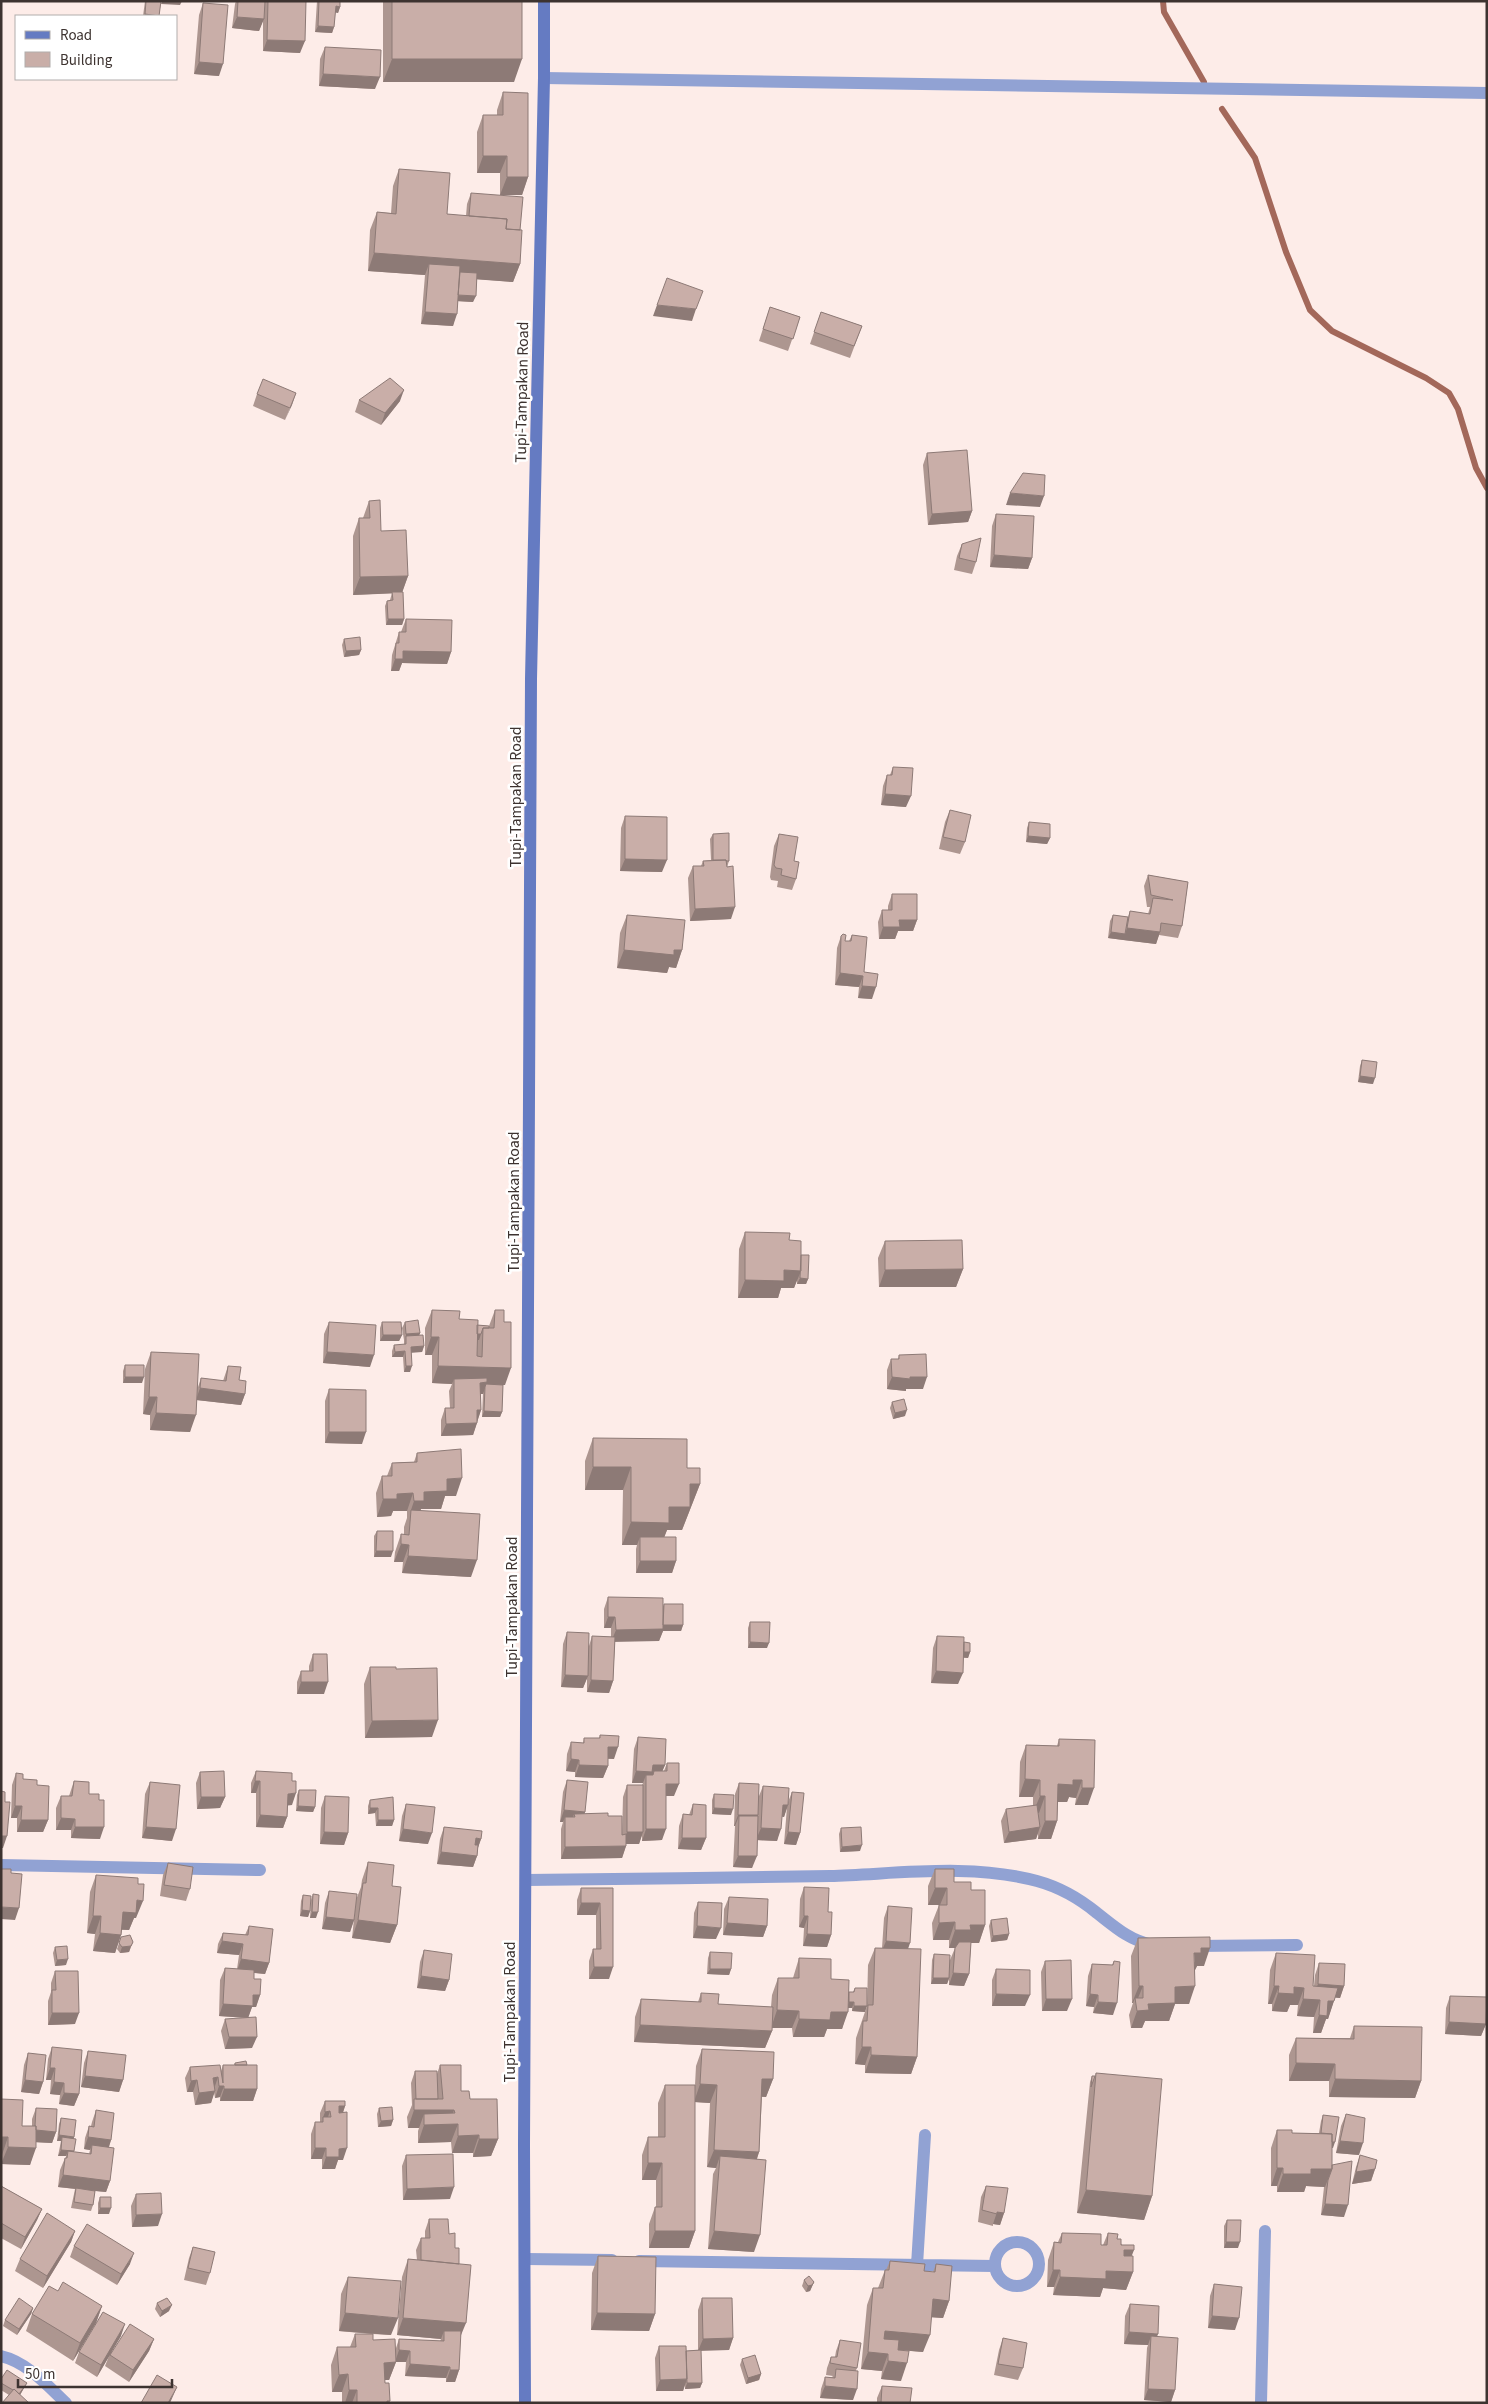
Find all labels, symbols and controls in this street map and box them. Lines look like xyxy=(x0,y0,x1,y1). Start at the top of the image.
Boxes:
legend xyxy=(15,15,178,80)
text: Road xyxy=(60,25,92,46)
text: Building xyxy=(60,50,113,71)
street label: Tupi-Tampakan Road xyxy=(510,321,534,463)
street label: Tupi-Tampakan Road xyxy=(505,726,527,868)
street label: Tupi-Tampakan Road xyxy=(503,1131,525,1273)
street label: Tupi-Tampakan Road xyxy=(501,1536,523,1678)
street label: Tupi-Tampakan Road xyxy=(499,1941,521,2083)
scale bar xyxy=(18,2356,171,2388)
text: 50 m xyxy=(25,2364,55,2385)

